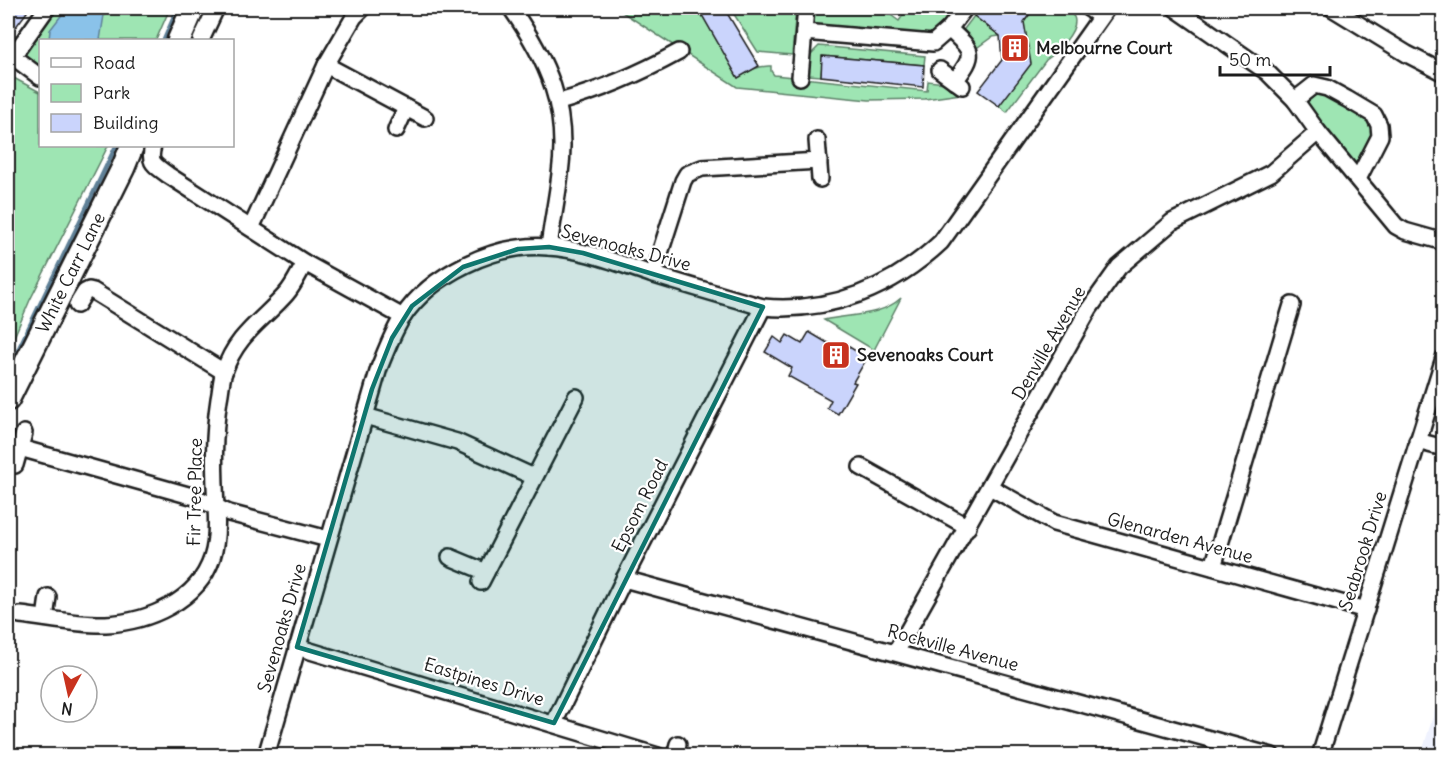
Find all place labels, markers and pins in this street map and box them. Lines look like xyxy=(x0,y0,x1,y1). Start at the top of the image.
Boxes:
building icon: Melbourne Court xyxy=(999,32,1031,64)
place label: Melbourne Court xyxy=(1036,36,1173,59)
building icon: Sevenoaks Court xyxy=(820,339,852,371)
place label: Sevenoaks Court xyxy=(857,343,994,366)

